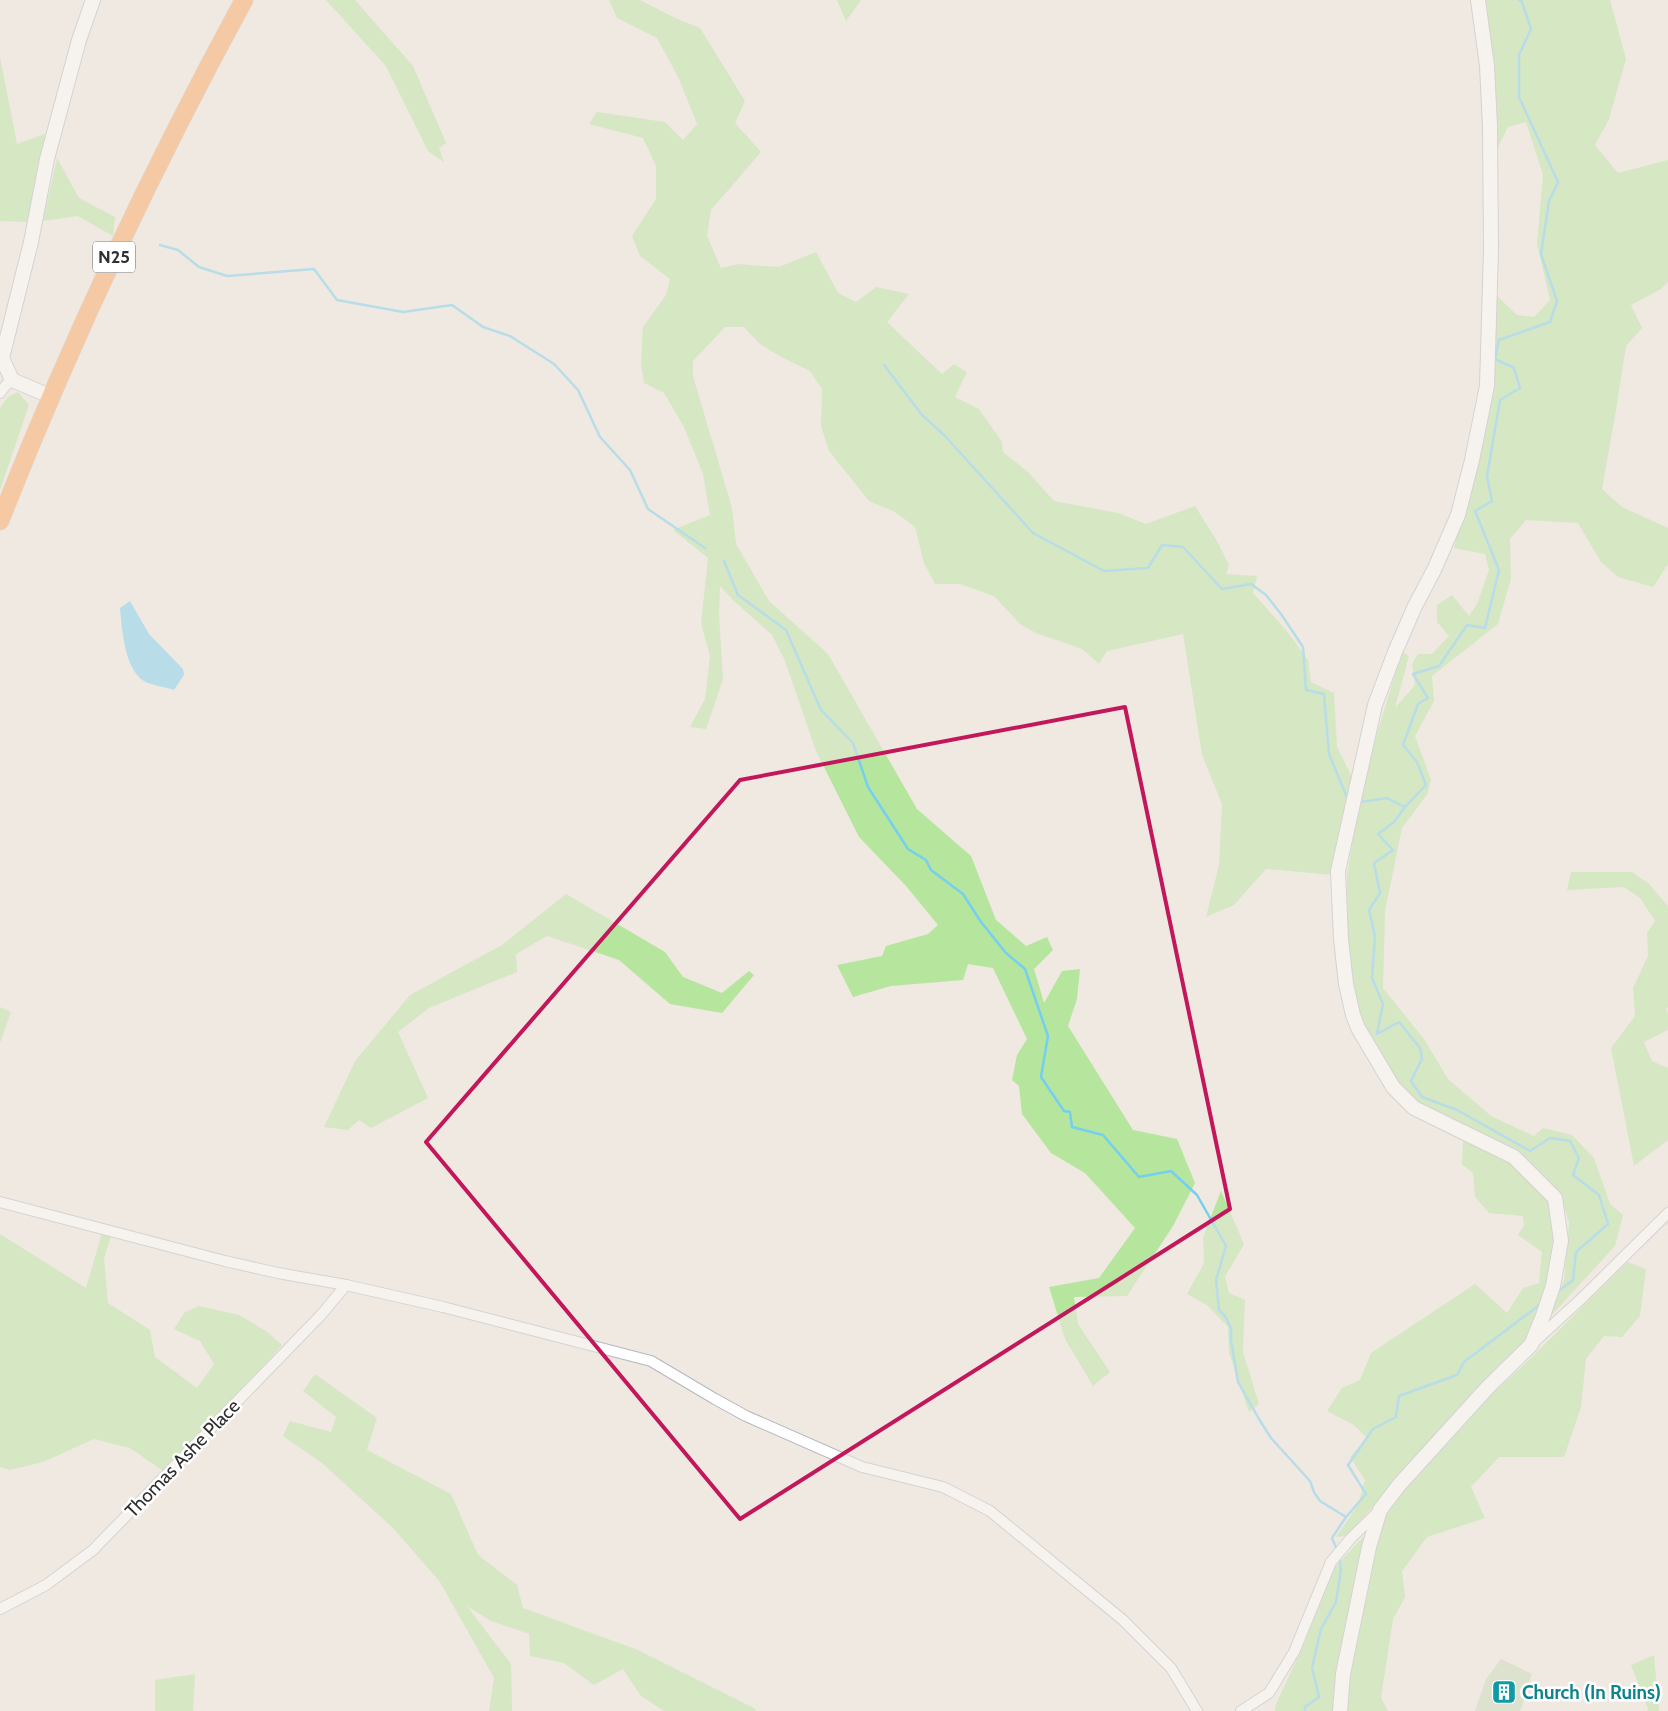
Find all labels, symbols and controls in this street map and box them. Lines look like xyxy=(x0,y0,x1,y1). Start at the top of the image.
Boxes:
road number: N25 xyxy=(93,242,135,272)
street label: Thomas Ashe Place xyxy=(120,1394,245,1522)
building icon: Church (In Ruins) xyxy=(1491,1679,1517,1705)
place label: Church (In Ruins) xyxy=(1522,1681,1661,1704)

